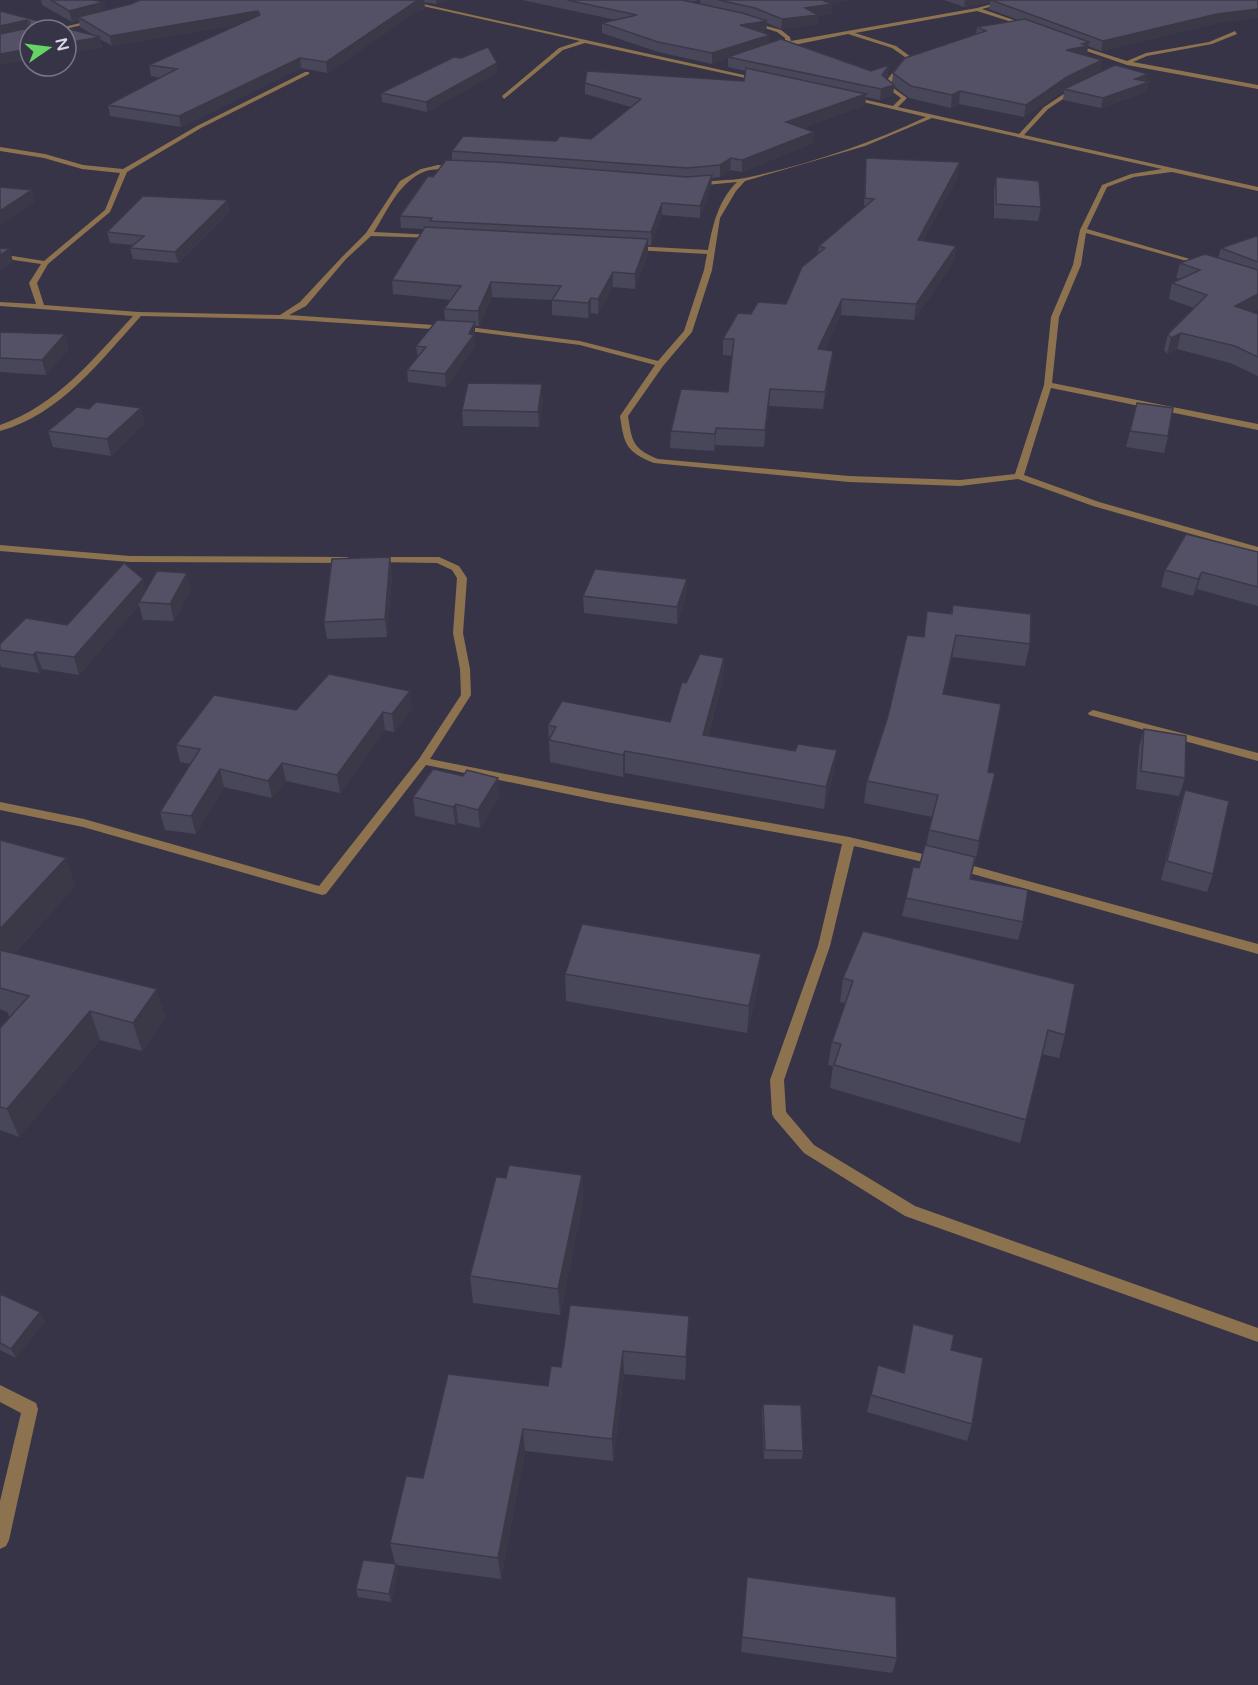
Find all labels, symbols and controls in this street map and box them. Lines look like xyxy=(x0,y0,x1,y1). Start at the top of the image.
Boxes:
north arrow xyxy=(18,18,78,78)
text: N xyxy=(50,36,73,53)

